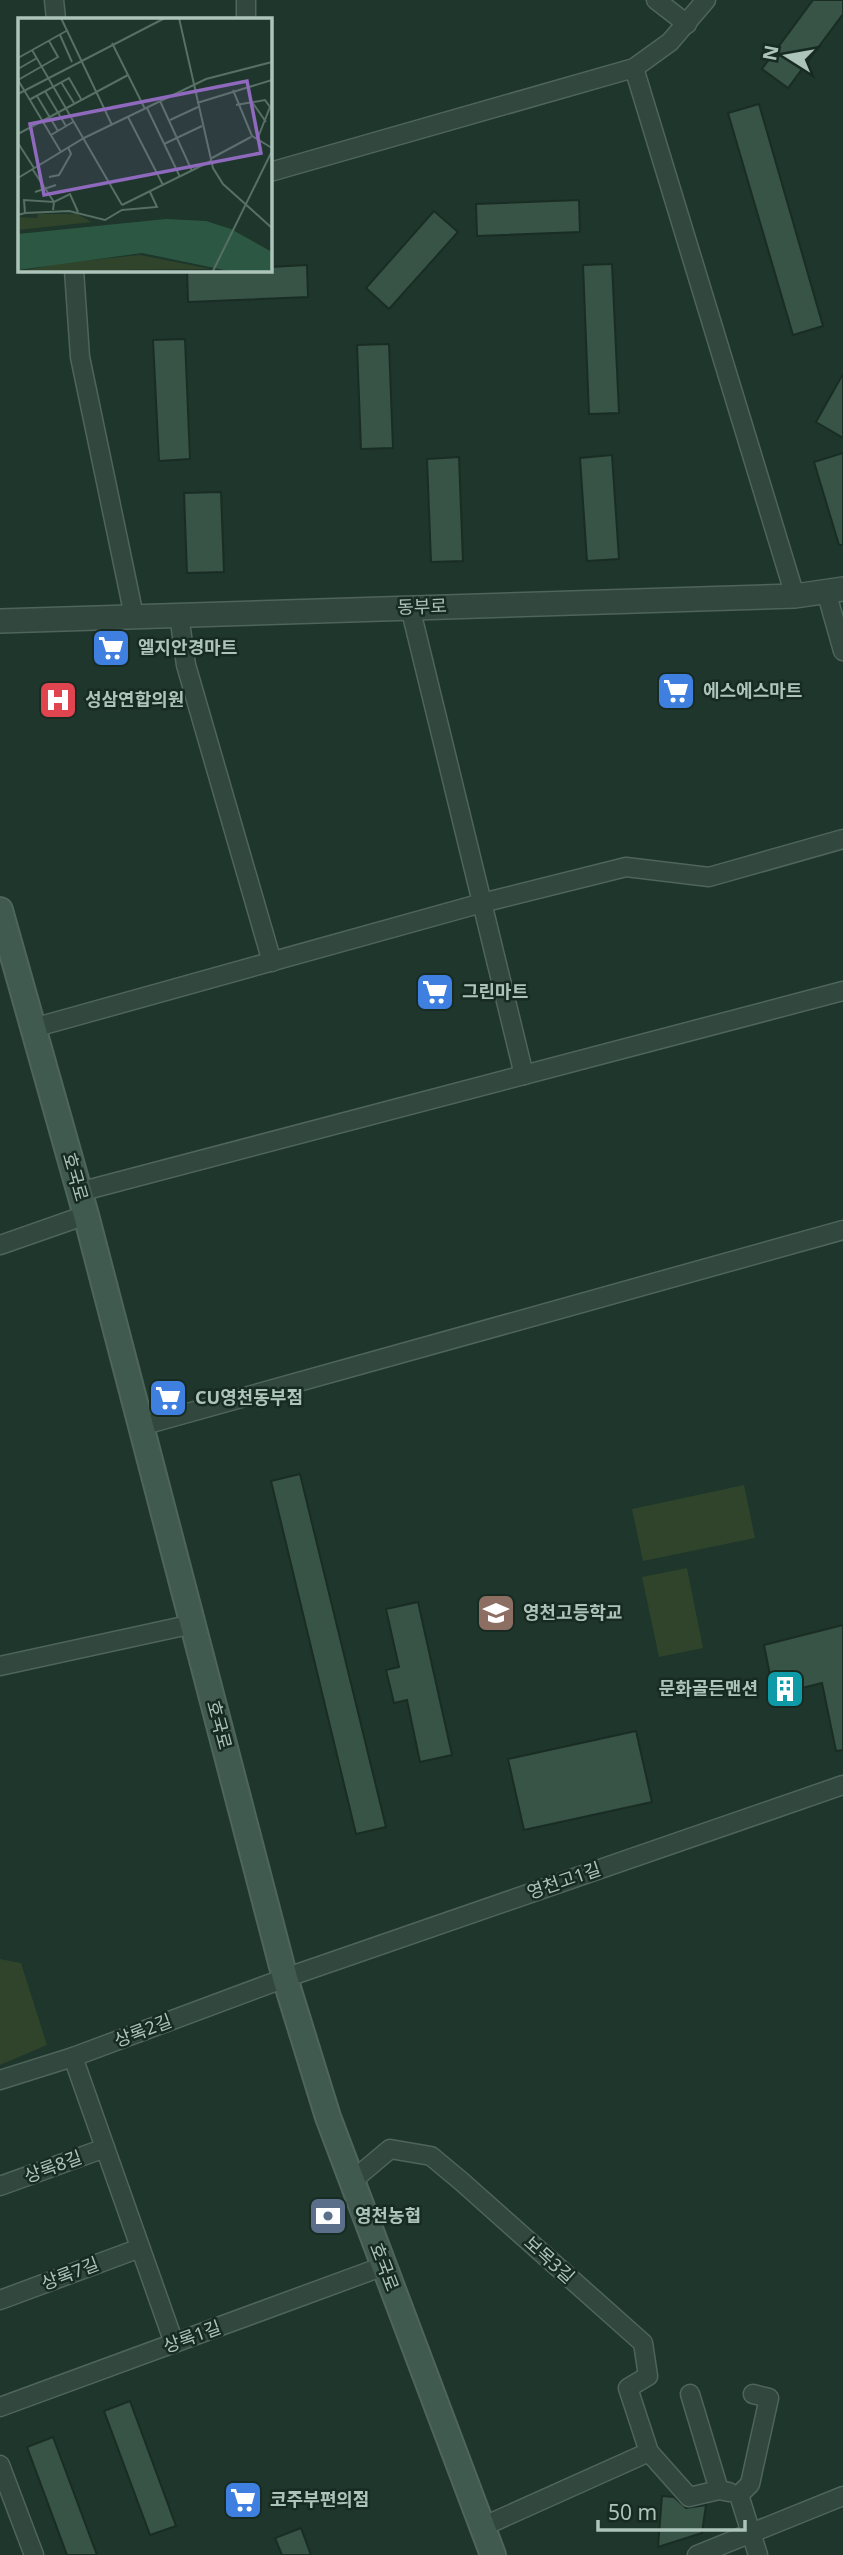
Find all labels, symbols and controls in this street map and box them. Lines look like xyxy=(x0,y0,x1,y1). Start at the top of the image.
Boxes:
inset map xyxy=(18,18,271,271)
north arrow xyxy=(752,21,822,91)
text: N xyxy=(756,43,785,63)
street label: 동부로 xyxy=(397,593,447,619)
supermarket icon: 엘지안경마트 xyxy=(90,627,132,669)
place label: 엘지안경마트 xyxy=(138,635,237,659)
supermarket icon: 에스에스마트 xyxy=(655,670,697,712)
place label: 에스에스마트 xyxy=(703,678,802,702)
hospital icon: 성삼연합의원 xyxy=(37,679,79,721)
place label: 성삼연합의원 xyxy=(85,687,184,711)
supermarket icon: 그린마트 xyxy=(414,971,456,1013)
place label: 그린마트 xyxy=(462,979,528,1003)
street label: 호국로 xyxy=(58,1150,94,1204)
supermarket icon: CU영천동부점 xyxy=(147,1377,189,1419)
place label: CU영천동부점 xyxy=(195,1385,303,1409)
school or university icon: 영천고등학교 xyxy=(475,1592,517,1634)
place label: 영천고등학교 xyxy=(523,1600,622,1624)
building icon: 문화골든맨션 xyxy=(764,1668,806,1710)
place label: 문화골든맨션 xyxy=(659,1676,758,1700)
street label: 호국로 xyxy=(202,1698,238,1752)
street label: 영천고1길 xyxy=(524,1856,604,1904)
street label: 상록2길 xyxy=(110,2008,175,2052)
street label: 상록8길 xyxy=(20,2145,85,2188)
bank icon: 영천농협 xyxy=(307,2195,349,2237)
place label: 영천농협 xyxy=(355,2203,421,2227)
street label: 보목3길 xyxy=(519,2230,580,2288)
street label: 호국로 xyxy=(365,2239,405,2294)
street label: 상록7길 xyxy=(37,2251,102,2295)
street label: 상록1길 xyxy=(159,2315,224,2358)
supermarket icon: 코주부편의점 xyxy=(222,2479,264,2521)
place label: 코주부편의점 xyxy=(270,2487,369,2511)
scale bar xyxy=(598,2488,745,2532)
text: 50 m xyxy=(608,2498,657,2526)

